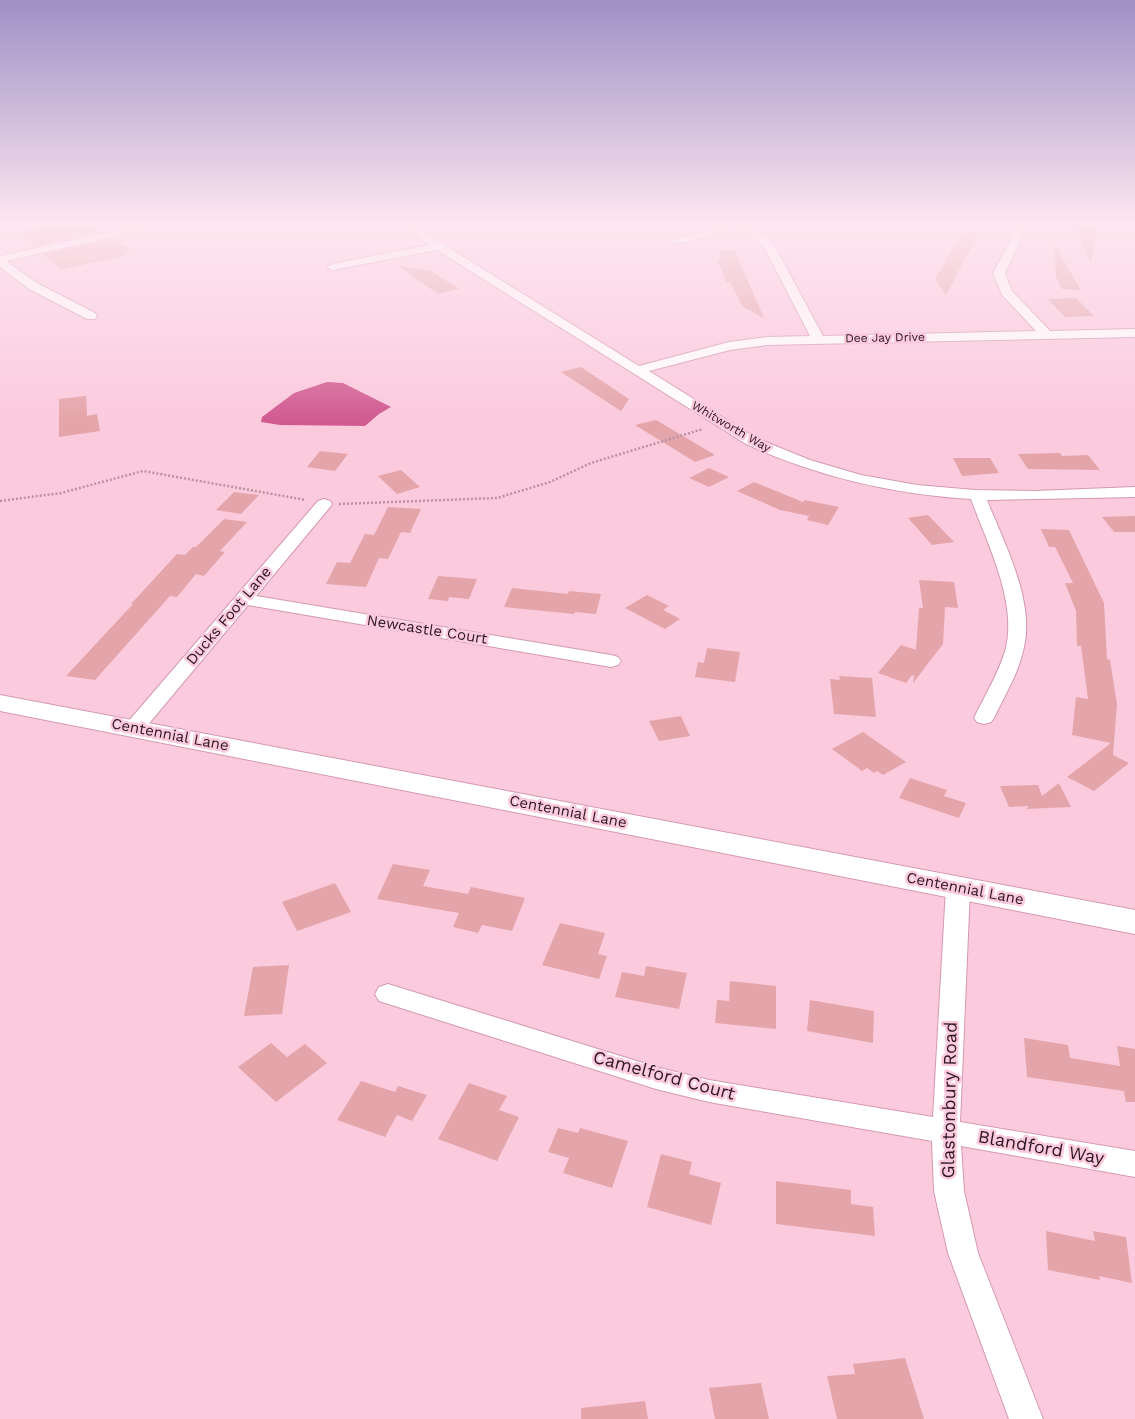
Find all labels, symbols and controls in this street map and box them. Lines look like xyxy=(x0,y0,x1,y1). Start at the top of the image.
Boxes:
street label: Dee Jay Drive xyxy=(845,330,925,346)
street label: Whitworth Way xyxy=(689,399,773,455)
street label: Ducks Foot Lane xyxy=(183,563,275,669)
street label: Newcastle Court xyxy=(366,612,488,648)
street label: Centennial Lane xyxy=(110,715,230,755)
street label: Centennial Lane xyxy=(508,792,628,832)
street label: Centennial Lane xyxy=(905,869,1025,909)
street label: Glastonbury Road xyxy=(938,1021,962,1179)
street label: Camelford Court xyxy=(591,1047,737,1105)
street label: Blandford Way xyxy=(976,1126,1106,1170)

